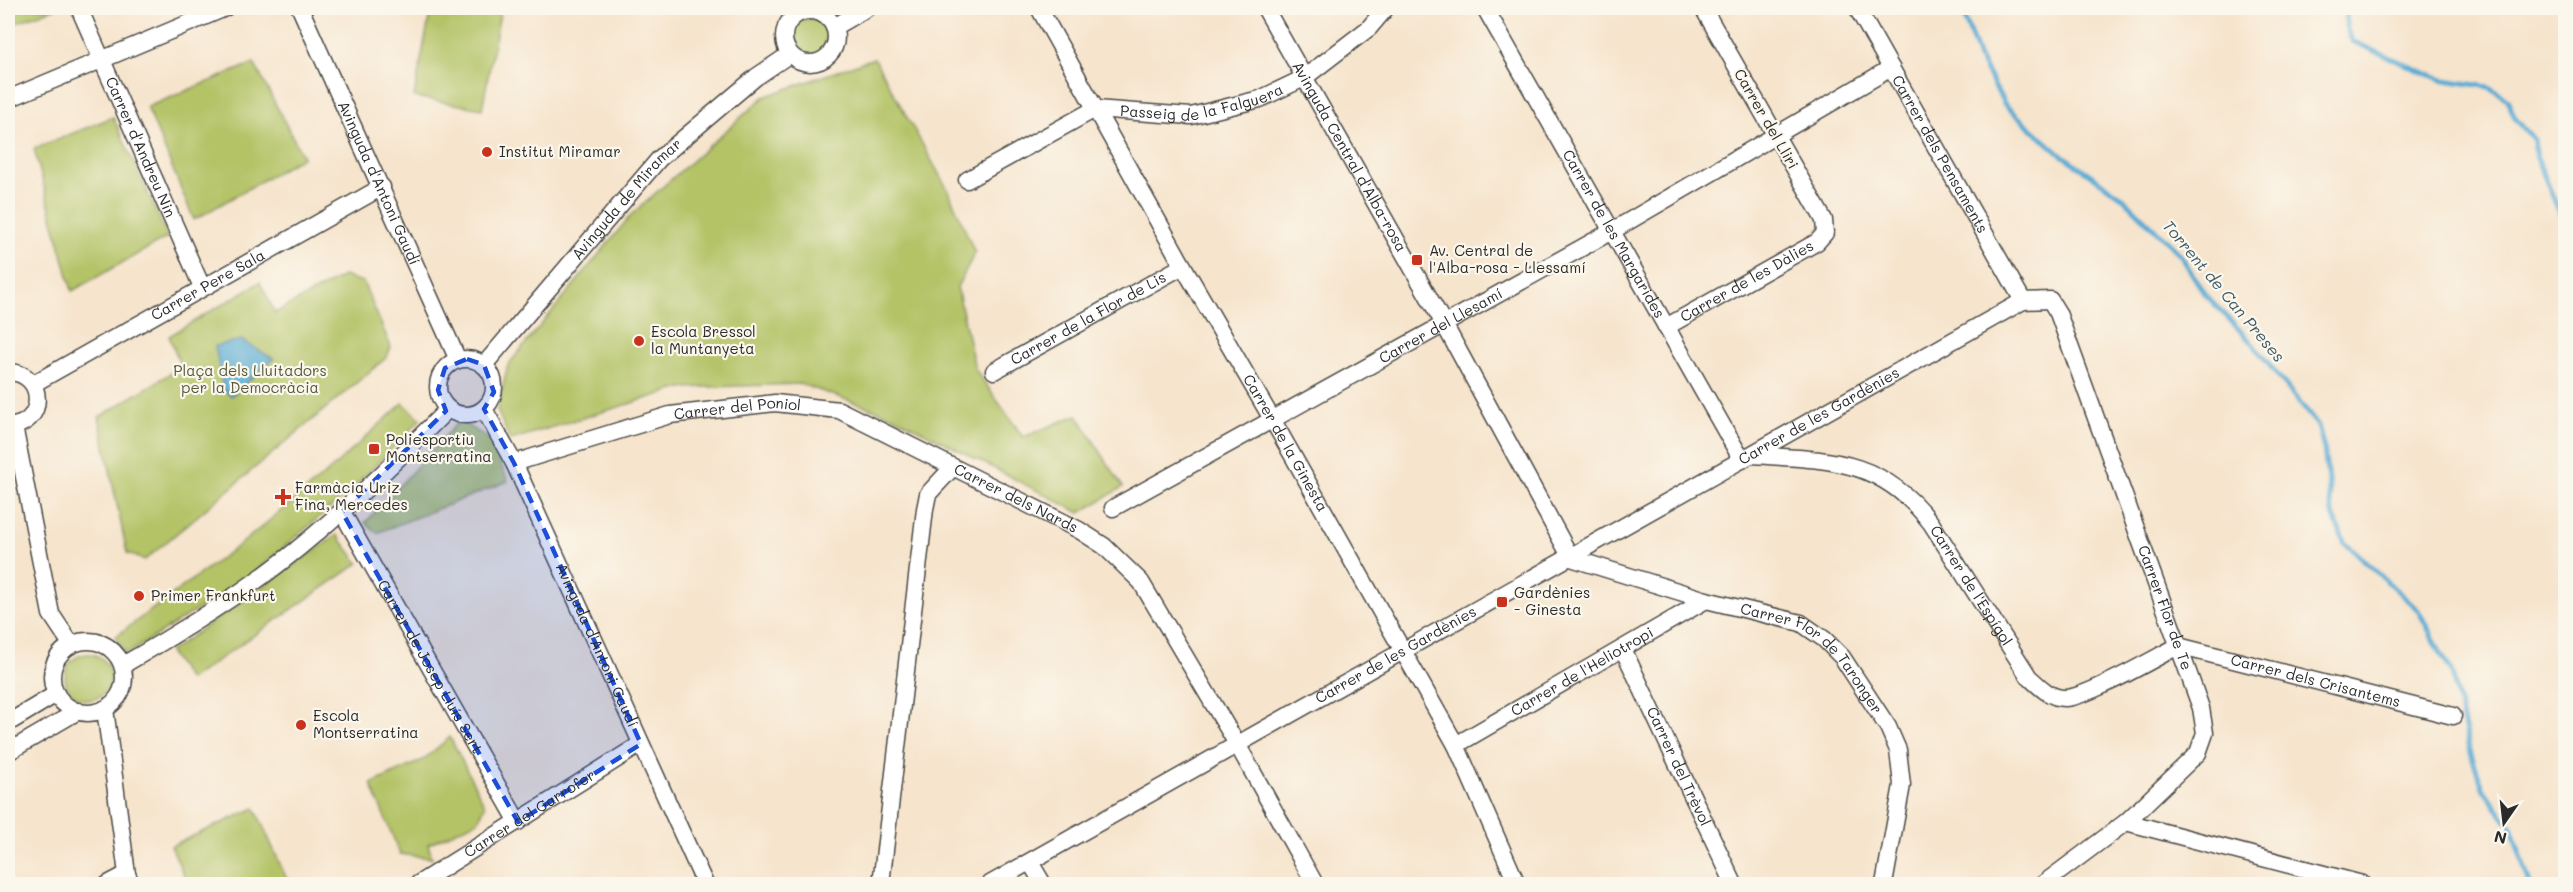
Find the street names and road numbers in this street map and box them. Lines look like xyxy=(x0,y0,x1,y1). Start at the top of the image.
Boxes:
street label: Avinguda Central d'Alba-rosa xyxy=(1288,57,1412,255)
street label: Carrer del Lliri xyxy=(1730,65,1804,172)
street label: Carrer dels Pensaments xyxy=(1888,71,1993,236)
street label: Carrer d'Andreu Nin xyxy=(101,73,181,220)
street label: Passeig de la Falguera xyxy=(1120,78,1286,125)
street label: Avinguda d'Antoni Gaudí xyxy=(334,97,425,268)
street label: Avinguda de Miramar xyxy=(567,133,685,263)
street label: Carrer de les Margarides xyxy=(1559,146,1670,321)
street label: Carrer de les Dàlies xyxy=(1676,235,1817,326)
street label: Carrer Pere Sala xyxy=(147,244,268,324)
street label: Carrer de la Flor de Lis xyxy=(1007,266,1169,369)
street label: Carrer del Llesamí xyxy=(1375,283,1506,367)
street label: Carrer de les Gardènies xyxy=(1734,362,1903,469)
street label: Carrer de la Ginesta xyxy=(1239,370,1333,515)
street label: Carrer del Poniol xyxy=(673,392,802,424)
street label: Carrer dels Nards xyxy=(951,458,1082,537)
street label: Carrer de l'Espígol xyxy=(1926,521,2017,649)
street label: Carrer Flor de Te xyxy=(2134,542,2197,673)
street label: Avinguda d'Antoni Gaudí xyxy=(552,560,644,730)
street label: Carrer de Josep Lluís Sert xyxy=(373,576,488,757)
street label: Carrer Flor de Taronger xyxy=(1739,598,1888,717)
street label: Carrer de les Gardènies xyxy=(1311,601,1479,708)
street label: Carrer de l'Heliotropi xyxy=(1507,622,1657,720)
street label: Carrer dels Crisantems xyxy=(2229,649,2403,711)
street label: Carrer del Trèvol xyxy=(1643,703,1716,829)
street label: Carrer del Garrofer xyxy=(460,764,599,862)

